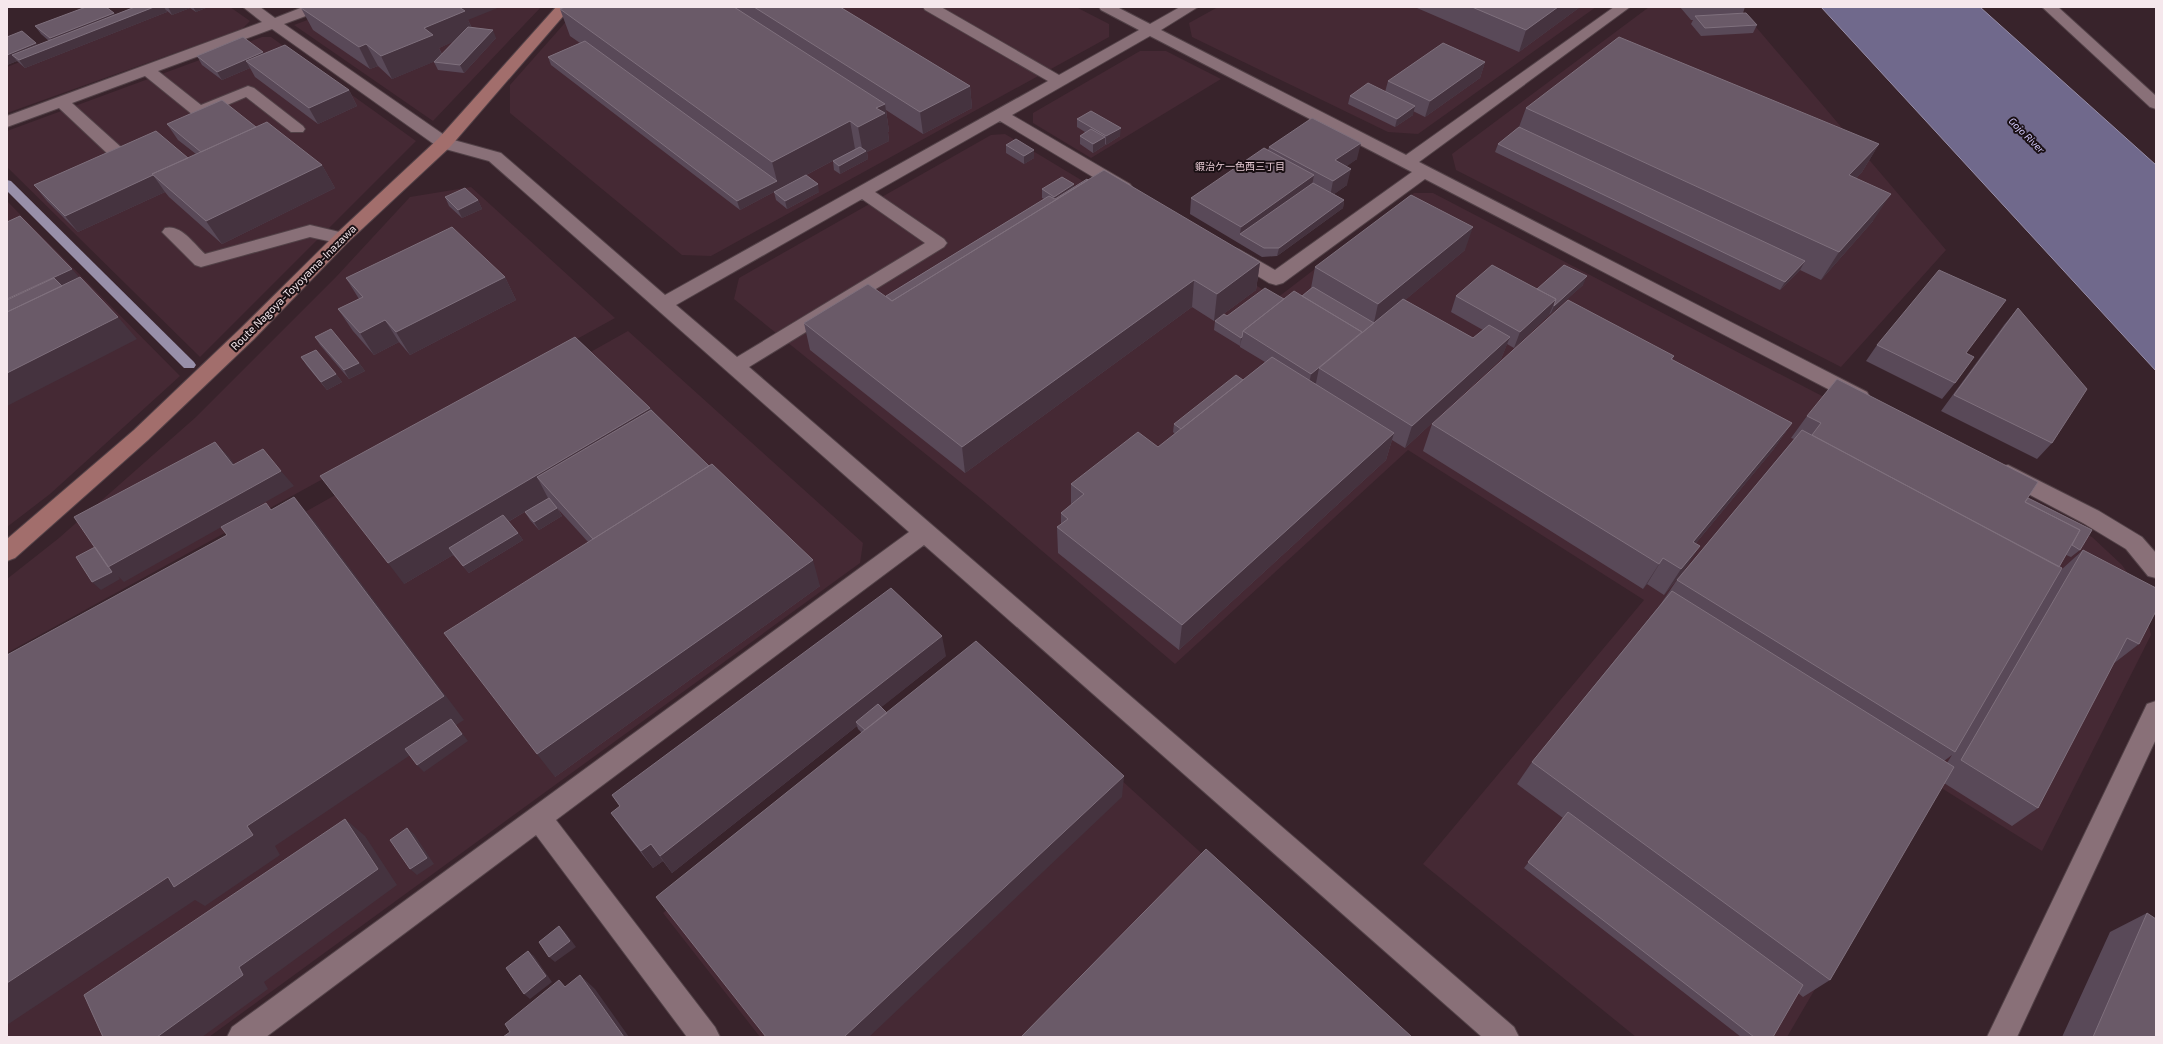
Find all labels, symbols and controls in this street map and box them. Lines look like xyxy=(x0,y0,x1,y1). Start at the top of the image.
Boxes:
water label: Gojo River xyxy=(2007,115,2048,156)
district label: 鍜治ケ一色西三丁目 xyxy=(1195,160,1285,172)
street label: Route Nagoya-Toyoyama-Inazawa xyxy=(228,222,358,352)

